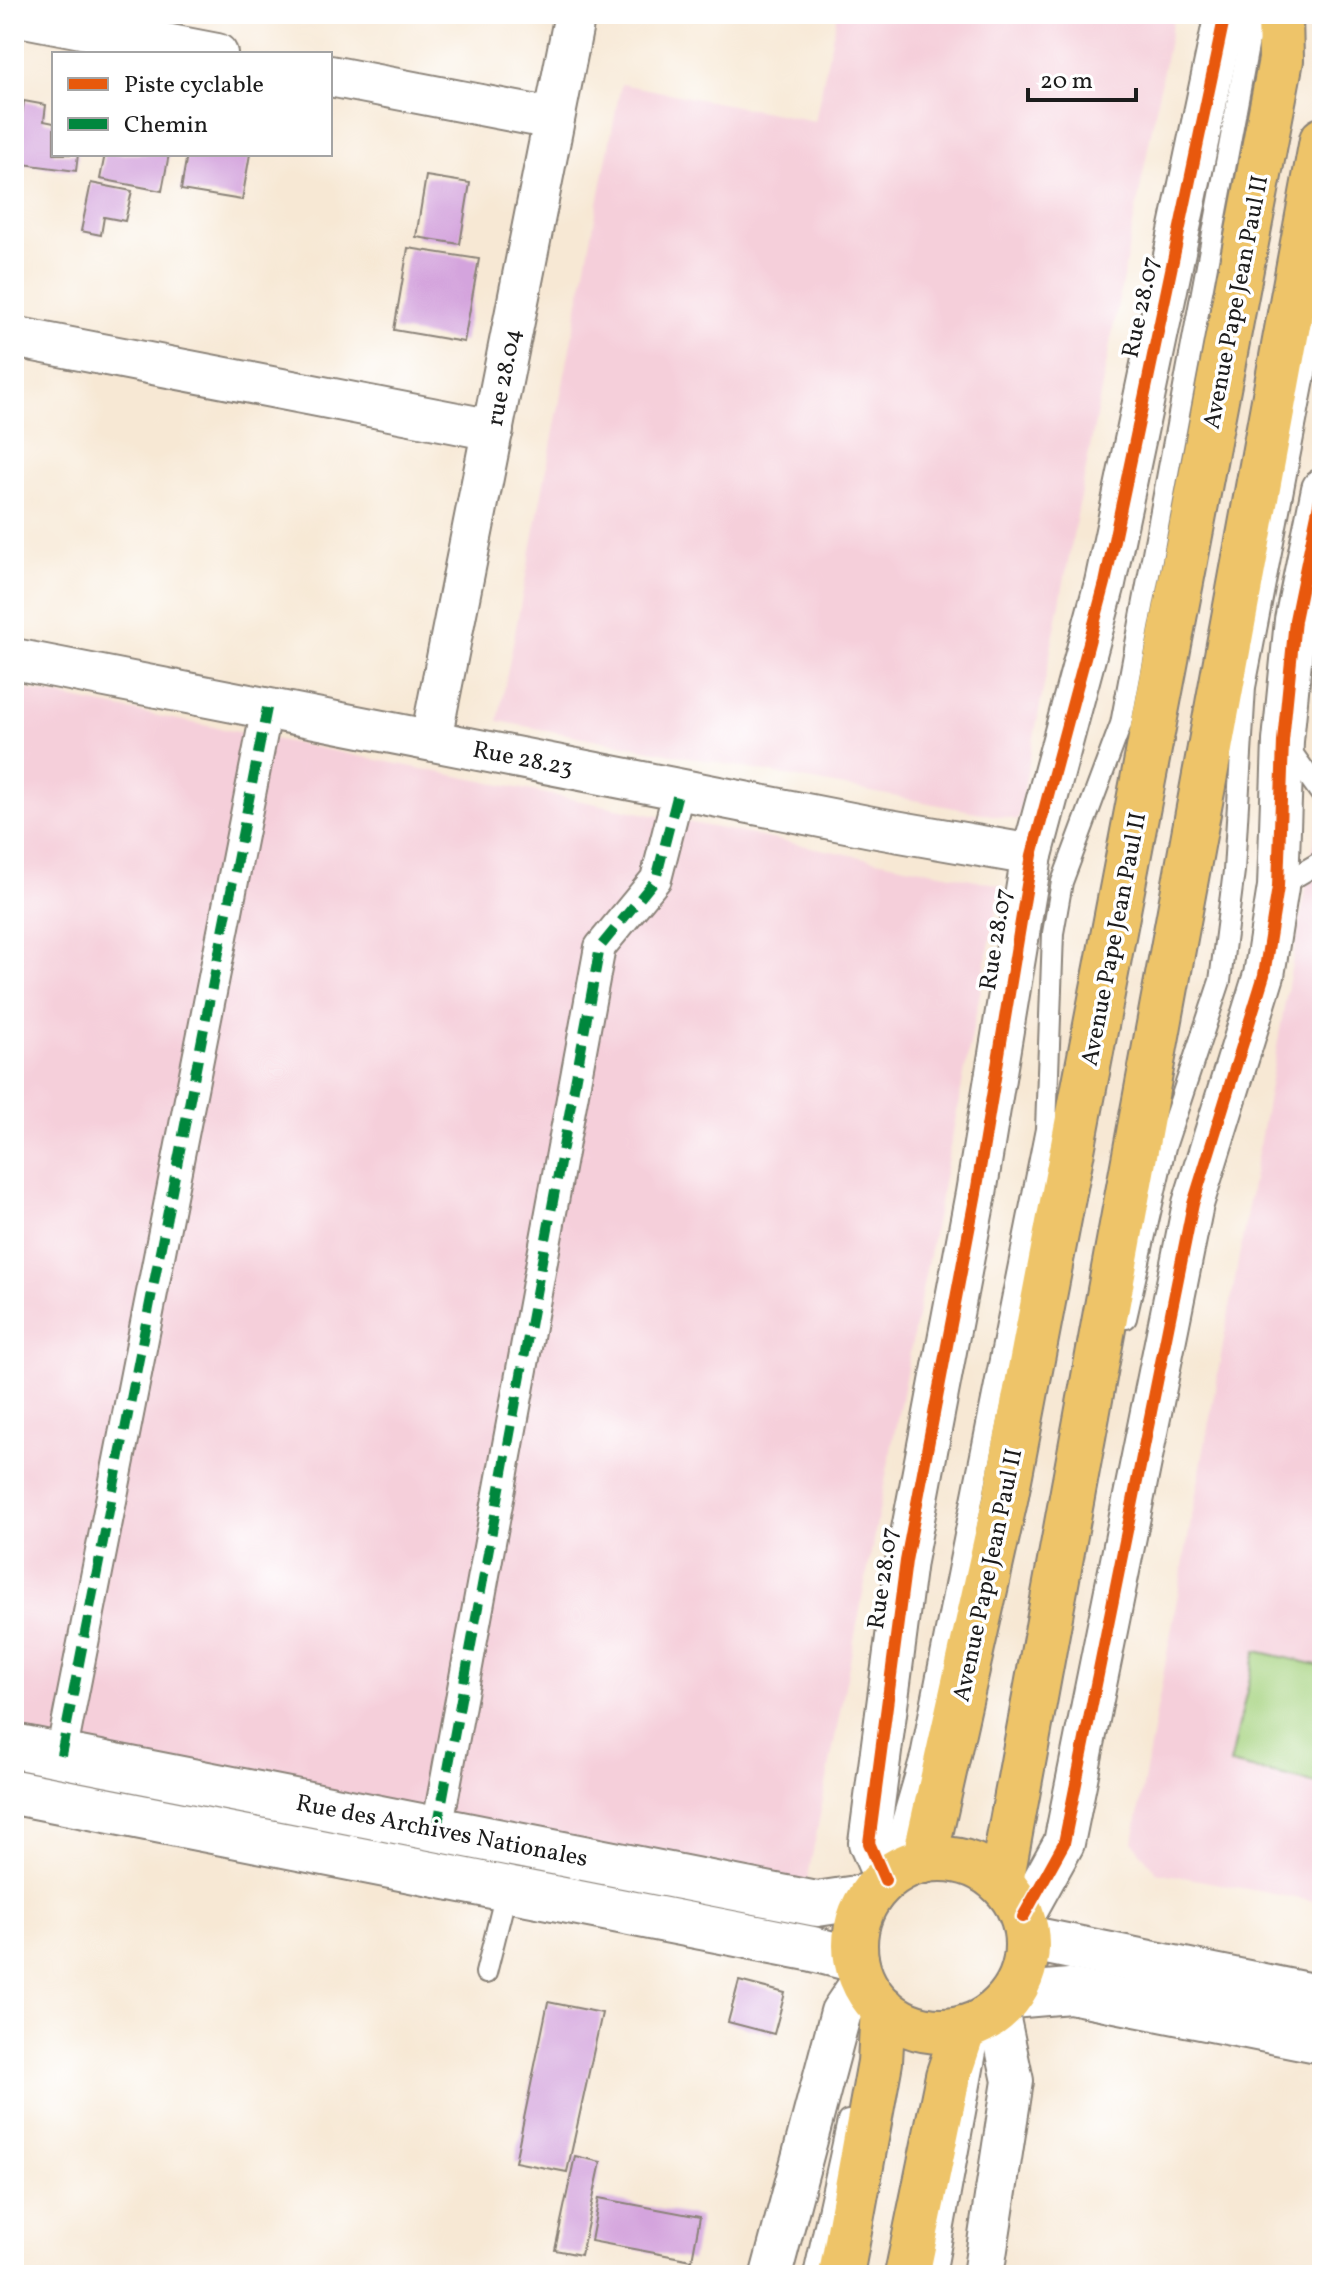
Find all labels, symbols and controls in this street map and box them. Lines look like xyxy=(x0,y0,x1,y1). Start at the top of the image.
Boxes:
legend xyxy=(52,52,332,156)
scale bar xyxy=(1028,52,1136,102)
text: 20 m xyxy=(1040,65,1093,99)
text: Piste cyclable xyxy=(124,69,264,103)
text: Chemin xyxy=(124,109,208,143)
street label: Avenue Pape Jean Paul II xyxy=(1196,173,1278,432)
street label: Rue 28.07 xyxy=(1115,254,1169,361)
street label: rue 28.04 xyxy=(479,326,531,429)
street label: Rue 28.23 xyxy=(470,734,576,786)
street label: Avenue Pape Jean Paul II xyxy=(1074,810,1156,1069)
street label: Rue 28.07 xyxy=(972,886,1022,993)
street label: Avenue Pape Jean Paul II xyxy=(946,1446,1032,1705)
street label: Rue 28.07 xyxy=(860,1525,908,1632)
street label: Rue des Archives Nationales xyxy=(293,1787,590,1877)

